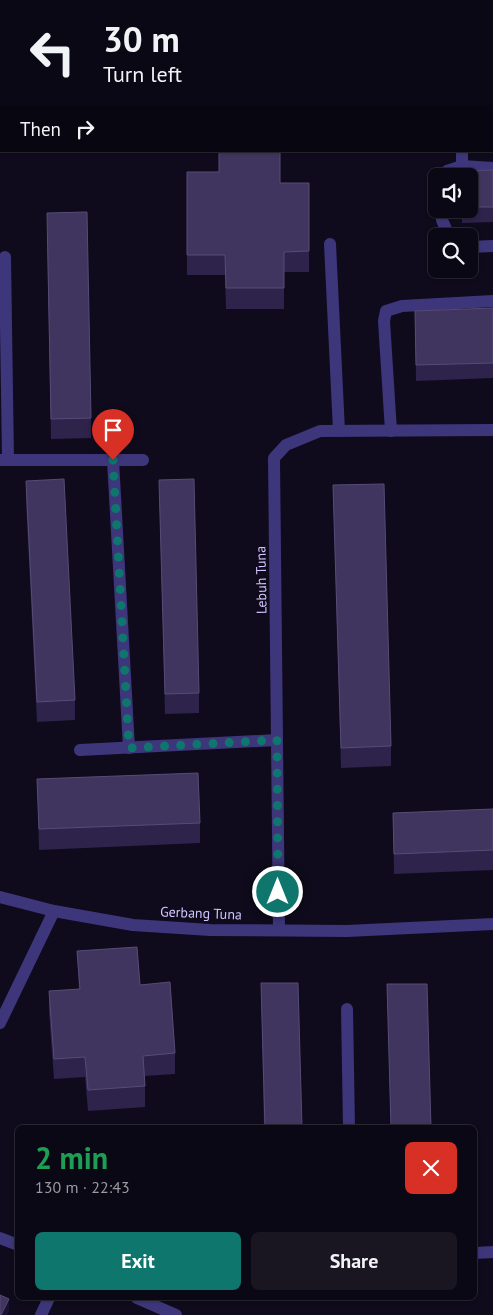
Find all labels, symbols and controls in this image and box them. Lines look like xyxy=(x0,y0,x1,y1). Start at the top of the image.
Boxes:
text: 30 m xyxy=(103,16,180,62)
icon: left xyxy=(20,20,85,85)
text: Turn left xyxy=(103,60,182,88)
icon: right xyxy=(71,115,99,143)
text: Then xyxy=(20,117,61,141)
map controls xyxy=(428,168,478,278)
button: sound xyxy=(428,168,478,218)
button: search xyxy=(428,228,478,278)
pin xyxy=(92,409,134,460)
icon: arrive xyxy=(99,416,127,444)
street label: Lebuh Tuna xyxy=(251,546,271,614)
position arrow xyxy=(251,865,303,917)
street label: Gerbang Tuna xyxy=(160,903,242,923)
text: 2 min xyxy=(35,1138,108,1177)
button: close xyxy=(405,1142,457,1194)
text: 130 m · 22:43 xyxy=(35,1177,130,1197)
button: Exit xyxy=(35,1232,241,1290)
button: Share xyxy=(251,1232,457,1290)

